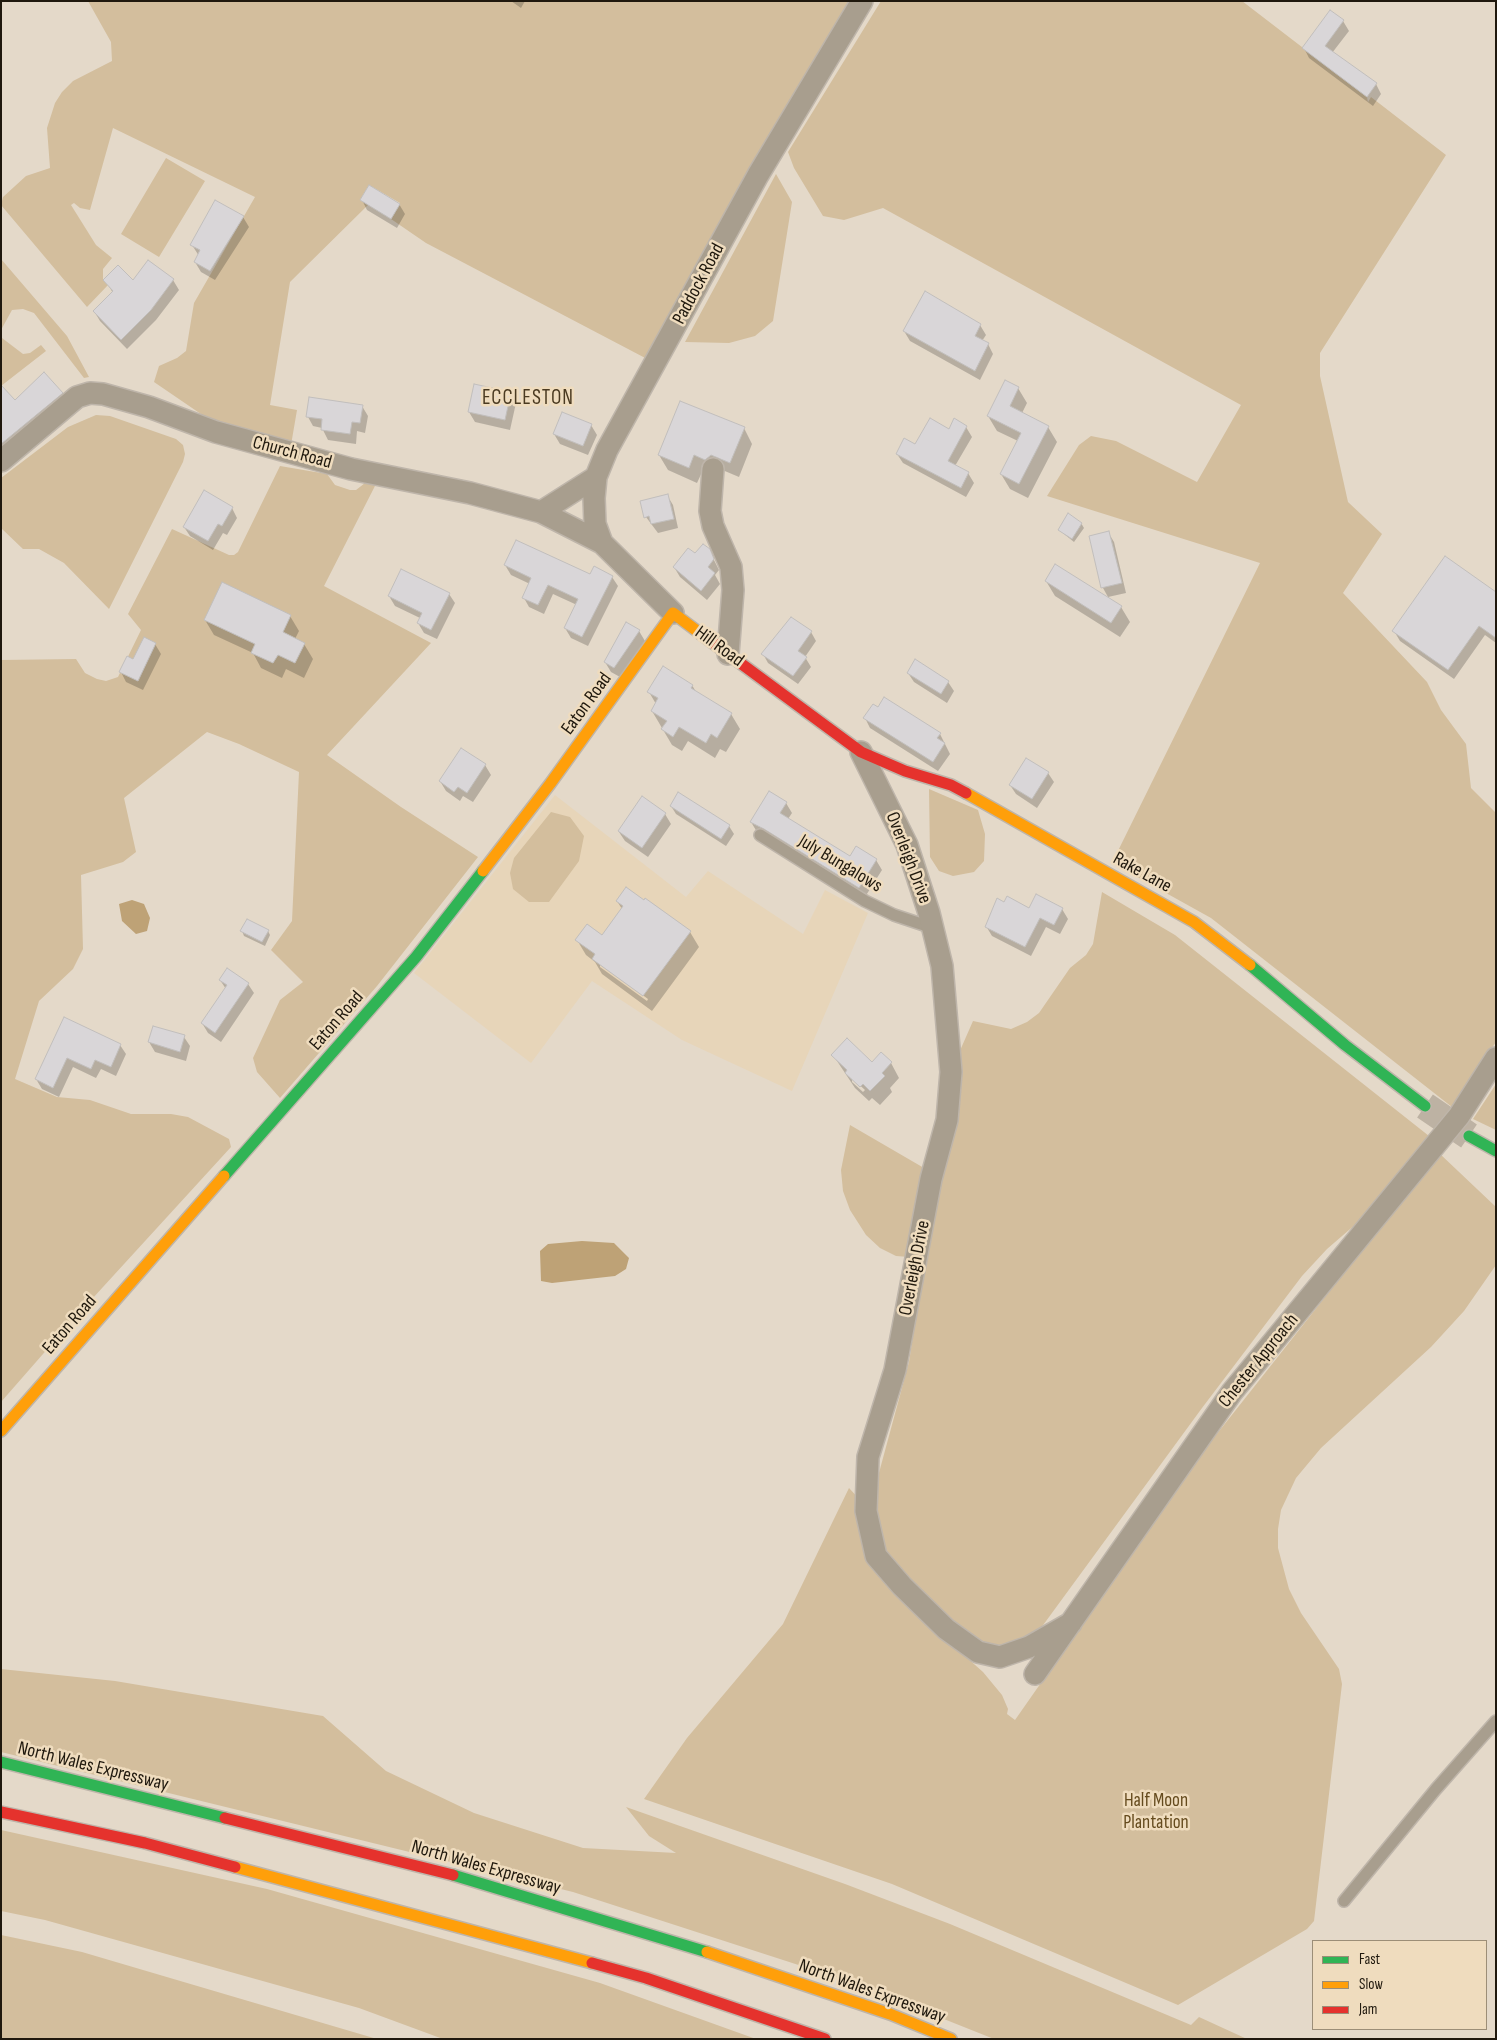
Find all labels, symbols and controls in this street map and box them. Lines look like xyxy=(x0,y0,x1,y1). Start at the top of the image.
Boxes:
street label: Paddock Road xyxy=(668,240,730,328)
district label: ECCLESTON xyxy=(481,386,575,412)
street label: Church Road xyxy=(250,432,334,474)
street label: Hill Road xyxy=(690,622,748,672)
street label: Eaton Road xyxy=(557,669,617,739)
street label: Overleigh Drive xyxy=(880,809,936,907)
street label: July Bungalows xyxy=(794,830,886,898)
street label: Rake Lane xyxy=(1109,848,1175,898)
street label: Eaton Road xyxy=(305,987,369,1055)
street label: Overleigh Drive xyxy=(895,1219,935,1317)
street label: Eaton Road xyxy=(38,1291,102,1359)
street label: Chester Approach xyxy=(1214,1310,1304,1412)
street label: North Wales Expressway xyxy=(15,1737,171,1797)
park label: Half Moon Plantation xyxy=(1123,1790,1189,1834)
street label: North Wales Expressway xyxy=(409,1836,563,1900)
legend xyxy=(1312,1940,1487,2030)
text: Fast xyxy=(1359,1950,1380,1969)
street label: North Wales Expressway xyxy=(796,1955,948,2029)
text: Slow xyxy=(1359,1975,1383,1994)
text: Jam xyxy=(1359,2000,1377,2019)

